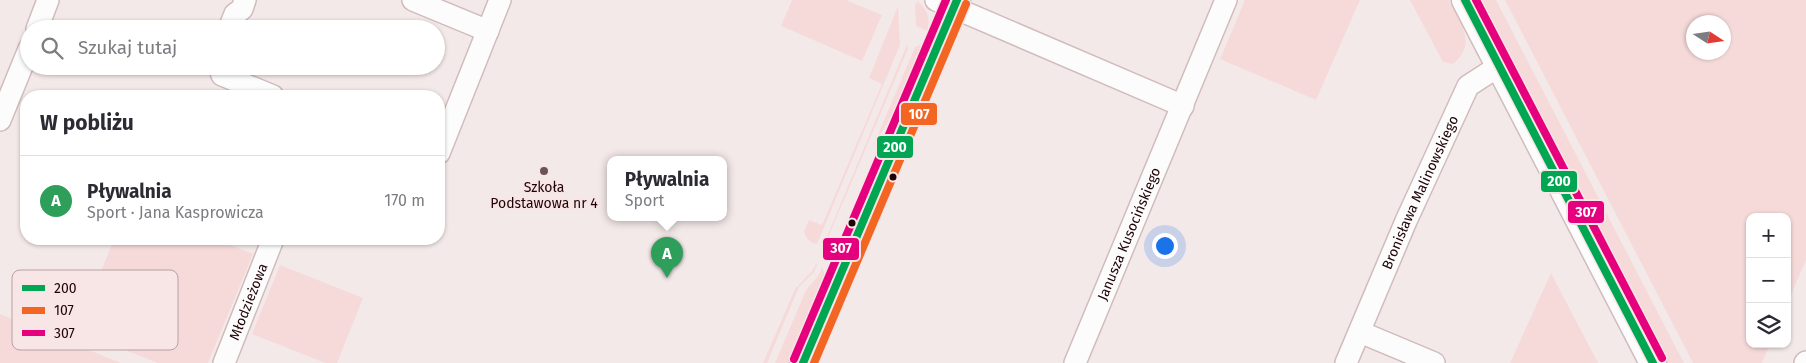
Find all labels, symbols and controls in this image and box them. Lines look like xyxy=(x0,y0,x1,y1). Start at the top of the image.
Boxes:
north arrow xyxy=(1686,15,1731,60)
search box xyxy=(20,20,445,75)
icon: search xyxy=(38,34,66,62)
text: Szukaj tutaj xyxy=(78,36,177,59)
line badge: 107 xyxy=(900,102,938,126)
text: 107 xyxy=(909,106,930,123)
text: W pobliżu xyxy=(40,110,134,136)
street label: Bronisława Malinowskiego xyxy=(1379,113,1462,272)
line badge: 200 xyxy=(876,135,914,159)
text: 200 xyxy=(883,139,907,156)
popup xyxy=(607,156,727,221)
marker: Szkoła Podstawowa nr 4 xyxy=(538,165,550,177)
street label: Janusza Kusocińskiego xyxy=(1094,165,1164,303)
text: Pływalnia xyxy=(625,168,709,191)
line badge: 200 xyxy=(1540,170,1578,193)
unlabelled marker xyxy=(888,172,898,182)
text: 200 xyxy=(1547,173,1571,190)
place label: Szkoła Podstawowa nr 4 xyxy=(490,179,598,212)
text: Pływalnia xyxy=(87,180,172,203)
text: A xyxy=(51,191,61,210)
text: 170 m xyxy=(384,191,425,210)
text: Sport xyxy=(625,191,664,210)
line badge: 307 xyxy=(1567,200,1605,224)
text: Sport · Jana Kasprowicza xyxy=(87,203,264,222)
text: 307 xyxy=(1574,204,1597,221)
map controls xyxy=(1746,213,1791,348)
button: + xyxy=(1746,213,1791,258)
unlabelled marker xyxy=(847,218,857,228)
your location xyxy=(1152,233,1178,259)
pin: A xyxy=(651,237,683,278)
line badge: 307 xyxy=(822,237,860,261)
text: 307 xyxy=(829,240,852,257)
button: − xyxy=(1746,258,1791,303)
street label: Młodzieżowa xyxy=(226,261,272,343)
legend xyxy=(12,270,178,350)
text: 200 xyxy=(54,280,77,297)
text: 107 xyxy=(54,302,74,319)
button: layers xyxy=(1746,303,1791,348)
text: 307 xyxy=(54,325,75,342)

